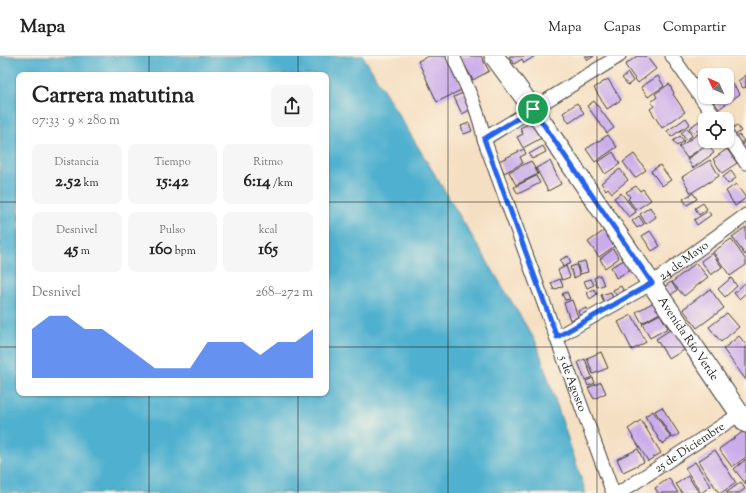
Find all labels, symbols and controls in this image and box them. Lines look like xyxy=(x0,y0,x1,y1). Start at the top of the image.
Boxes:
text: Mapa xyxy=(20,14,65,41)
text: Mapa xyxy=(548,18,582,38)
text: Capas xyxy=(604,18,641,38)
text: Compartir xyxy=(663,18,726,38)
north arrow xyxy=(698,68,734,104)
map controls xyxy=(698,68,734,148)
text: Carrera matutina xyxy=(32,81,194,113)
button: share xyxy=(271,85,313,127)
pin xyxy=(516,92,550,126)
icon: arrive xyxy=(522,98,544,120)
text: 07:33 · 9 × 280 m xyxy=(32,112,120,130)
button: locate xyxy=(698,112,734,148)
text: Distancia xyxy=(55,154,99,170)
text: Tiempo xyxy=(154,154,191,170)
text: Ritmo xyxy=(253,154,283,170)
text: 2.52 xyxy=(55,170,81,194)
text: 15:42 xyxy=(156,170,189,194)
text: 6:14 xyxy=(244,170,271,194)
text: km xyxy=(81,175,99,191)
text: /km xyxy=(271,175,293,191)
text: Desnivel xyxy=(56,222,97,238)
text: Pulso xyxy=(160,222,185,238)
text: kcal xyxy=(259,222,278,238)
street label: 24 de Mayo xyxy=(655,237,713,285)
text: 45 xyxy=(64,238,78,262)
text: 160 xyxy=(149,238,172,262)
text: 165 xyxy=(258,238,278,262)
text: m xyxy=(78,243,90,259)
text: bpm xyxy=(172,243,196,259)
text: Desnivel xyxy=(32,284,81,302)
text: 268–272 m xyxy=(256,284,313,302)
street label: Avenida Río Verde xyxy=(653,293,723,385)
street label: 5 de Agosto xyxy=(553,352,591,415)
street label: 25 de Diciembre xyxy=(651,418,729,478)

